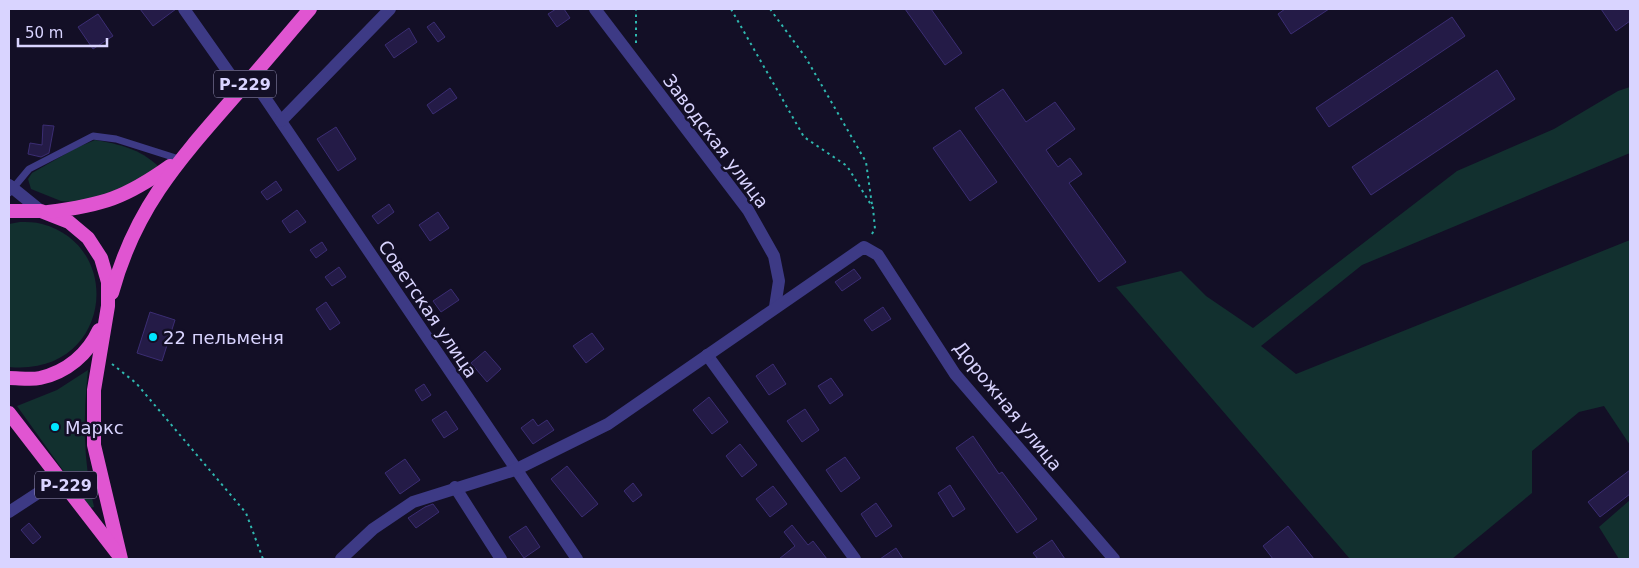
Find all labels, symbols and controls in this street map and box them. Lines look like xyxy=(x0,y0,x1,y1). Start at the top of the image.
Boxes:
scale bar xyxy=(18,15,106,47)
text: 50 m xyxy=(25,24,63,42)
road number: Р-229 xyxy=(214,70,276,98)
street label: Заводская улица xyxy=(659,70,773,212)
street label: Советская улица xyxy=(374,236,482,382)
place label: 22 пельменя xyxy=(163,327,284,348)
marker: 22 пельменя xyxy=(147,331,159,343)
street label: Дорожная улица xyxy=(949,337,1067,475)
place label: Маркс xyxy=(65,417,124,438)
marker: Маркс xyxy=(49,421,61,433)
road number: Р-229 xyxy=(35,472,97,498)

